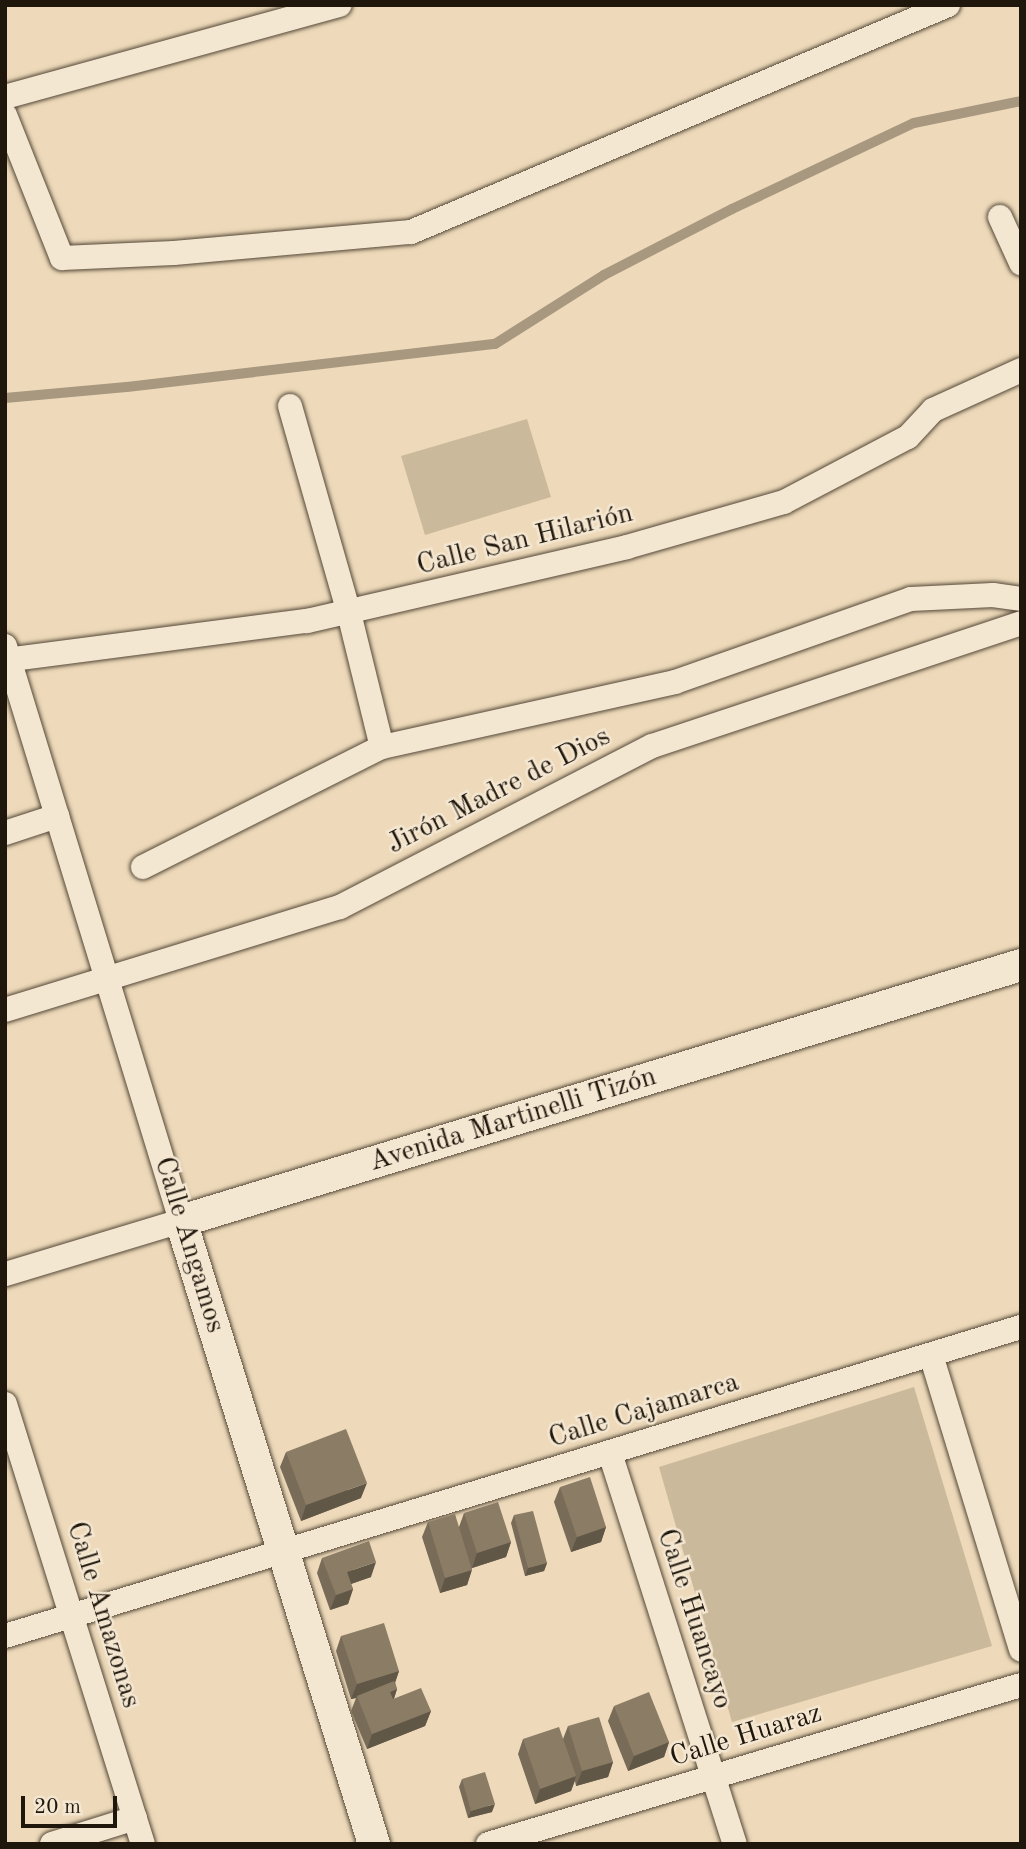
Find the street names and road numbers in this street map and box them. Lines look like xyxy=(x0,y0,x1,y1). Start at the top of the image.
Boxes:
street label: Calle San Hilarión xyxy=(413,497,637,583)
street label: Jirón Madre de Dios xyxy=(382,720,616,862)
street label: Avenida Martinelli Tizón xyxy=(365,1060,661,1180)
street label: Calle Angamos xyxy=(146,1153,232,1337)
street label: Calle Cajamarca xyxy=(545,1366,743,1456)
street label: Calle Amazonas xyxy=(59,1518,147,1712)
street label: Calle Huancayo xyxy=(649,1525,739,1713)
street label: Calle Huaraz xyxy=(666,1697,826,1775)

